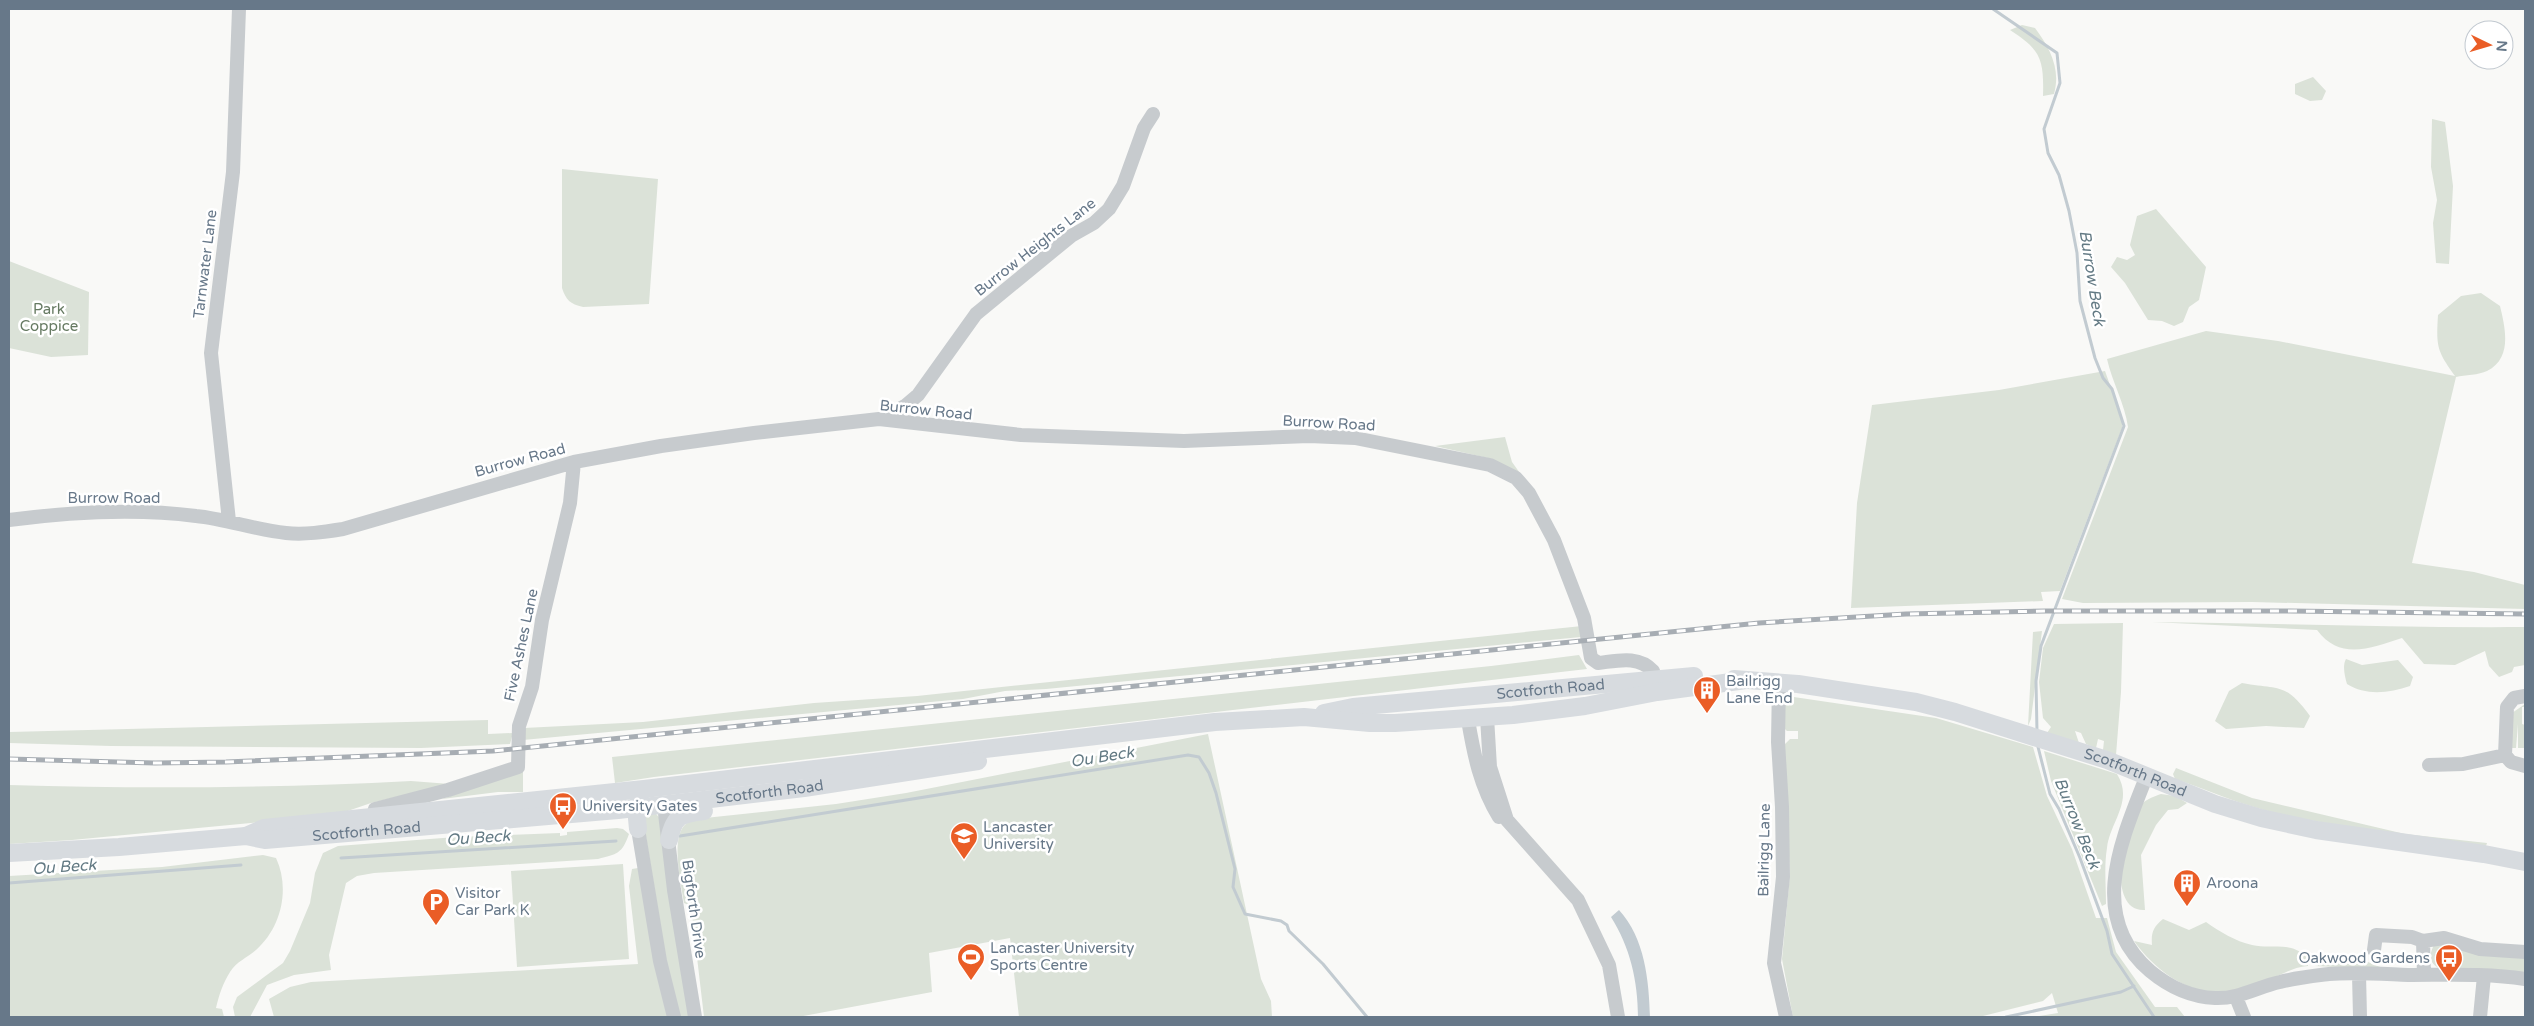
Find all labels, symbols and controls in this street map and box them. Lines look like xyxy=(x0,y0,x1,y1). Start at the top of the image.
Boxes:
north arrow xyxy=(2464,20,2514,70)
text: N xyxy=(2492,40,2510,52)
street label: Burrow Heights Lane xyxy=(971,194,1099,300)
street label: Tarnwater Lane xyxy=(189,209,221,319)
water label: Burrow Beck xyxy=(2075,229,2110,329)
park label: Park Coppice xyxy=(20,300,78,335)
street label: Burrow Road xyxy=(879,396,973,424)
street label: Burrow Road xyxy=(1282,412,1376,434)
street label: Burrow Road xyxy=(473,439,567,481)
street label: Burrow Road xyxy=(67,489,161,507)
street label: Five Ashes Lane xyxy=(500,587,542,703)
place label: Bailrigg Lane End xyxy=(1726,672,1793,707)
street label: Scotforth Road xyxy=(1496,675,1605,703)
building icon: Bailrigg Lane End xyxy=(1692,675,1722,714)
water label: Ou Beck xyxy=(1069,742,1137,772)
street label: Scotforth Road xyxy=(2082,744,2189,800)
water label: Burrow Beck xyxy=(2050,775,2105,873)
street label: Scotforth Road xyxy=(715,776,825,807)
bus stop icon: University Gates xyxy=(548,791,578,830)
place label: University Gates xyxy=(582,797,698,815)
street label: Bailrigg Lane xyxy=(1754,803,1774,897)
street label: Scotforth Road xyxy=(312,818,421,845)
place label: Lancaster University xyxy=(983,818,1054,853)
school or university icon: Lancaster University xyxy=(949,821,979,860)
water label: Ou Beck xyxy=(445,826,512,850)
water label: Ou Beck xyxy=(31,855,98,879)
street label: Bigforth Drive xyxy=(678,859,710,959)
building icon: Aroona xyxy=(2172,868,2202,907)
place label: Aroona xyxy=(2206,874,2258,892)
place label: Visitor Car Park K xyxy=(455,884,530,919)
parking icon: Visitor Car Park K xyxy=(421,887,451,926)
place label: Lancaster University Sports Centre xyxy=(990,939,1134,974)
sports icon: Lancaster University Sports Centre xyxy=(956,942,986,981)
bus stop icon: Oakwood Gardens xyxy=(2434,943,2464,982)
place label: Oakwood Gardens xyxy=(2298,949,2430,967)

